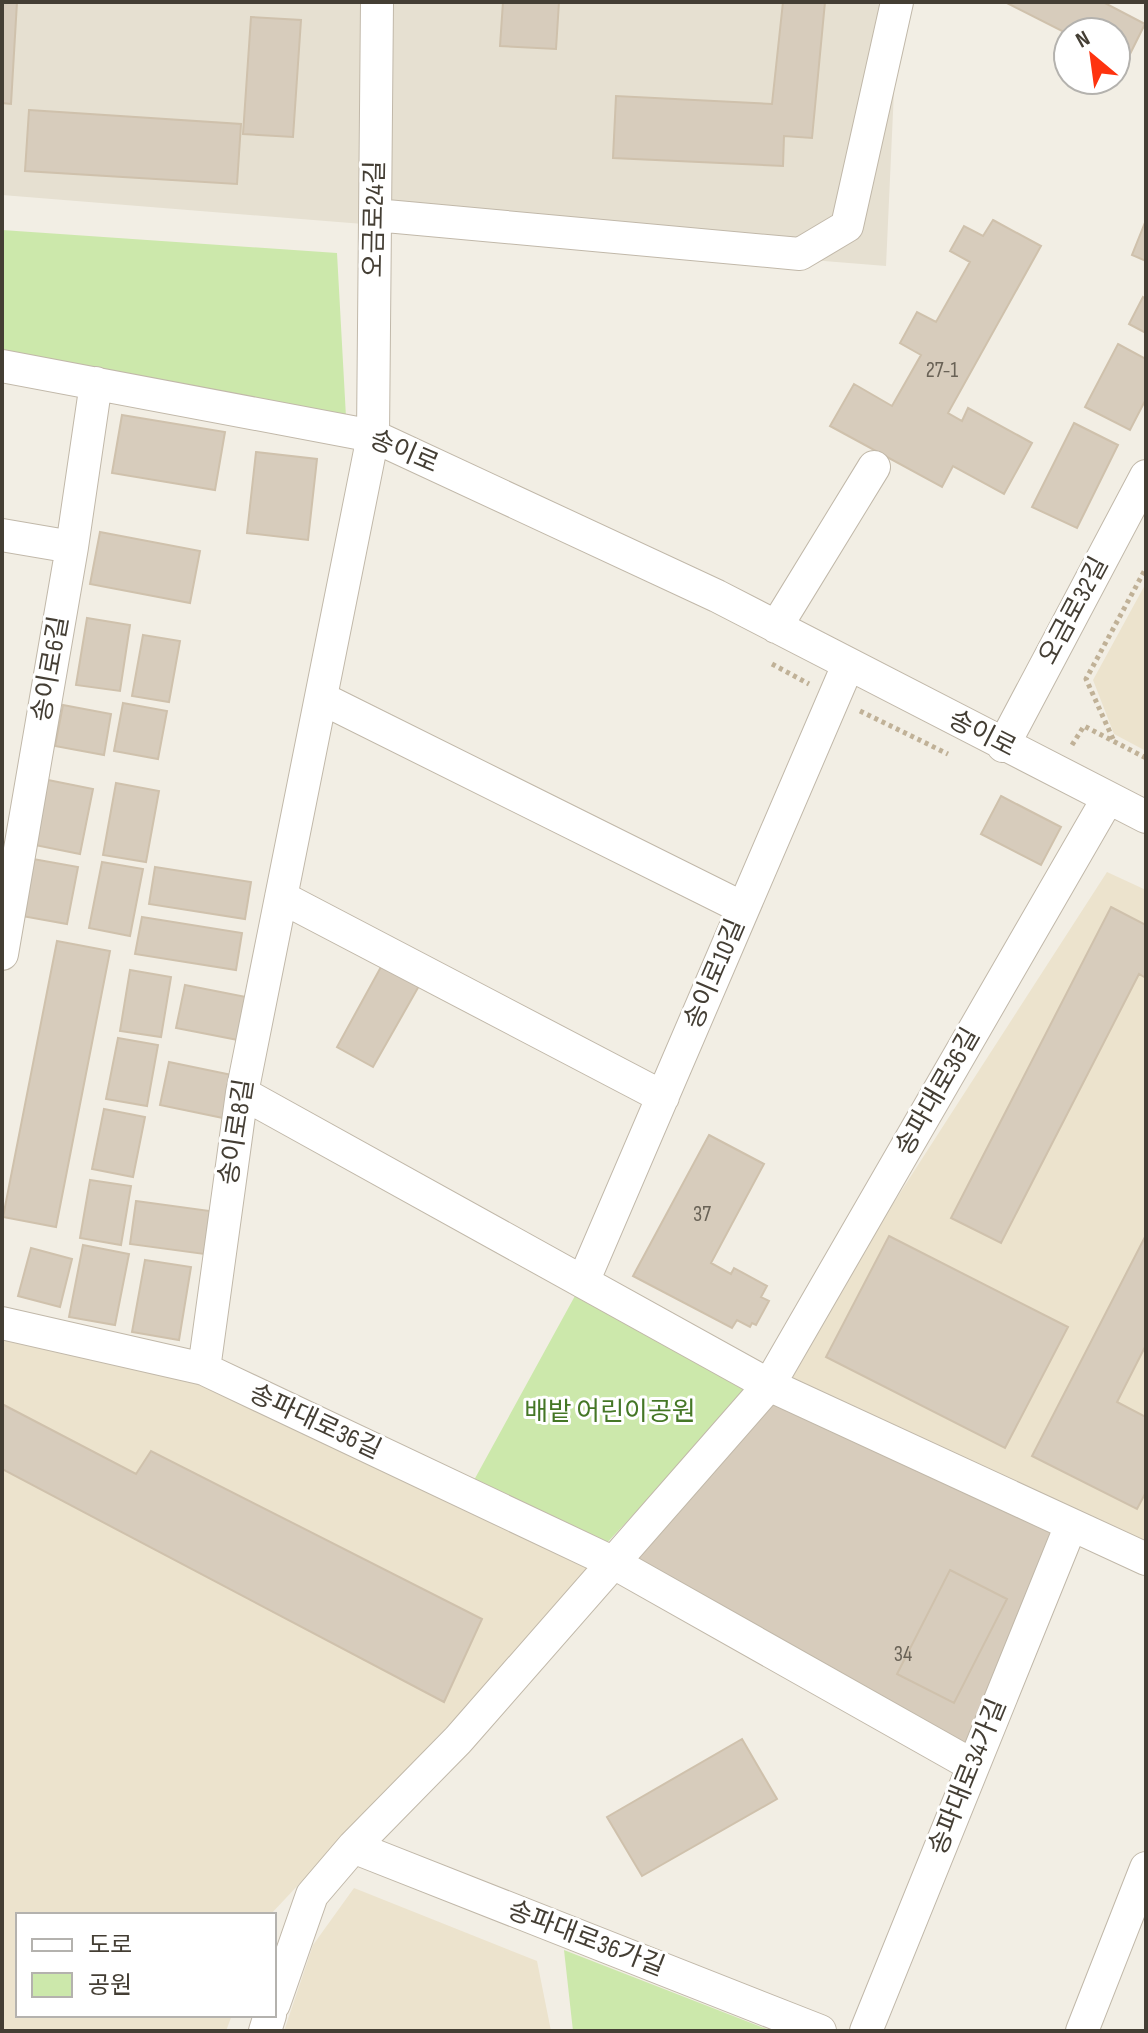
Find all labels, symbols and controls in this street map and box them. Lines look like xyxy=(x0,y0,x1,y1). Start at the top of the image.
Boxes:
north arrow xyxy=(1052,16,1132,96)
text: N xyxy=(1071,25,1095,54)
street label: 오금로24길 xyxy=(358,160,392,278)
house number: 27-1 xyxy=(926,357,959,384)
street label: 송이로 xyxy=(365,424,443,480)
street label: 오금로32길 xyxy=(1033,552,1115,670)
street label: 송이로6길 xyxy=(26,614,76,724)
street label: 송이로 xyxy=(943,704,1021,764)
street label: 송이로10길 xyxy=(678,914,752,1034)
street label: 송파대로36길 xyxy=(889,1023,987,1161)
street label: 송이로8길 xyxy=(213,1077,261,1187)
house number: 37 xyxy=(693,1201,711,1228)
street label: 송파대로36길 xyxy=(244,1378,386,1466)
park label: 배밭 어린이공원 xyxy=(524,1397,696,1428)
house number: 34 xyxy=(894,1641,912,1668)
street label: 송파대로34가길 xyxy=(923,1695,1013,1859)
street label: 송파대로36가길 xyxy=(503,1895,669,1983)
legend xyxy=(16,1913,276,2017)
text: 도로 xyxy=(88,1931,132,1960)
text: 공원 xyxy=(88,1971,132,2000)

